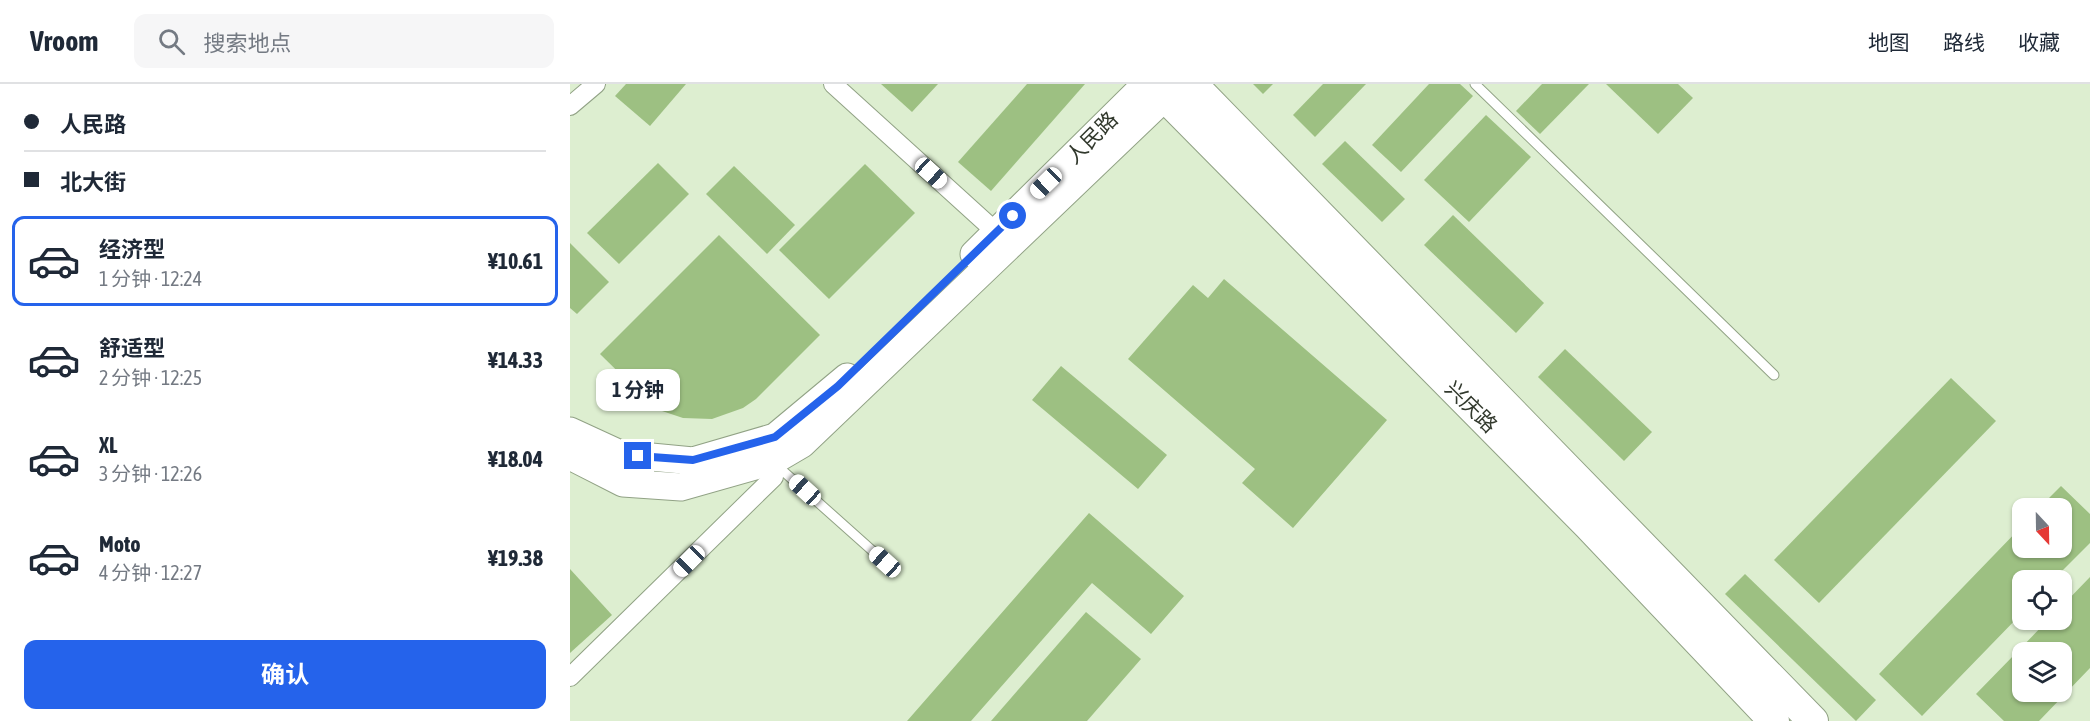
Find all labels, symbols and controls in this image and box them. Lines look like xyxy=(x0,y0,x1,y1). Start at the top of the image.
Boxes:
search box xyxy=(134,14,554,68)
text: Vroom xyxy=(30,25,98,57)
icon: search xyxy=(155,25,188,58)
text: 搜索地点 xyxy=(203,30,291,56)
text: 地图 xyxy=(1868,30,1910,54)
text: 路线 xyxy=(1943,30,1985,54)
text: 收藏 xyxy=(2018,30,2060,54)
street label: 人民路 xyxy=(1061,107,1122,168)
text: 人民路 xyxy=(60,111,126,137)
car xyxy=(912,154,950,192)
car xyxy=(1027,164,1065,202)
text: 北大街 xyxy=(60,169,126,195)
route start xyxy=(999,202,1026,229)
icon: car xyxy=(27,234,81,288)
text: 经济型 xyxy=(99,236,165,262)
text: ¥10.61 xyxy=(488,248,543,274)
text: 1 分钟 · 12:24 xyxy=(99,267,202,290)
icon: car xyxy=(27,333,81,387)
text: 舒适型 xyxy=(99,335,165,361)
text: ¥14.33 xyxy=(488,347,543,373)
text: 2 分钟 · 12:25 xyxy=(99,366,202,389)
callout: 1 分钟 xyxy=(596,369,680,411)
street label: 兴庆路 xyxy=(1441,376,1502,437)
text: 1 分钟 xyxy=(612,378,664,401)
icon: car xyxy=(27,432,81,486)
text: XL xyxy=(99,432,117,458)
route end xyxy=(624,442,651,469)
text: ¥18.04 xyxy=(488,446,543,472)
text: 3 分钟 · 12:26 xyxy=(99,462,202,485)
car xyxy=(786,471,824,509)
north arrow xyxy=(2012,498,2072,558)
map controls xyxy=(2012,498,2072,702)
icon: car xyxy=(27,531,81,585)
text: Moto xyxy=(99,531,141,557)
car xyxy=(670,542,708,580)
car xyxy=(866,543,904,581)
text: ¥19.38 xyxy=(488,545,543,571)
text: 4 分钟 · 12:27 xyxy=(99,561,202,584)
button: locate xyxy=(2012,570,2072,630)
button: 确认 xyxy=(24,640,546,709)
button: layers xyxy=(2012,642,2072,702)

